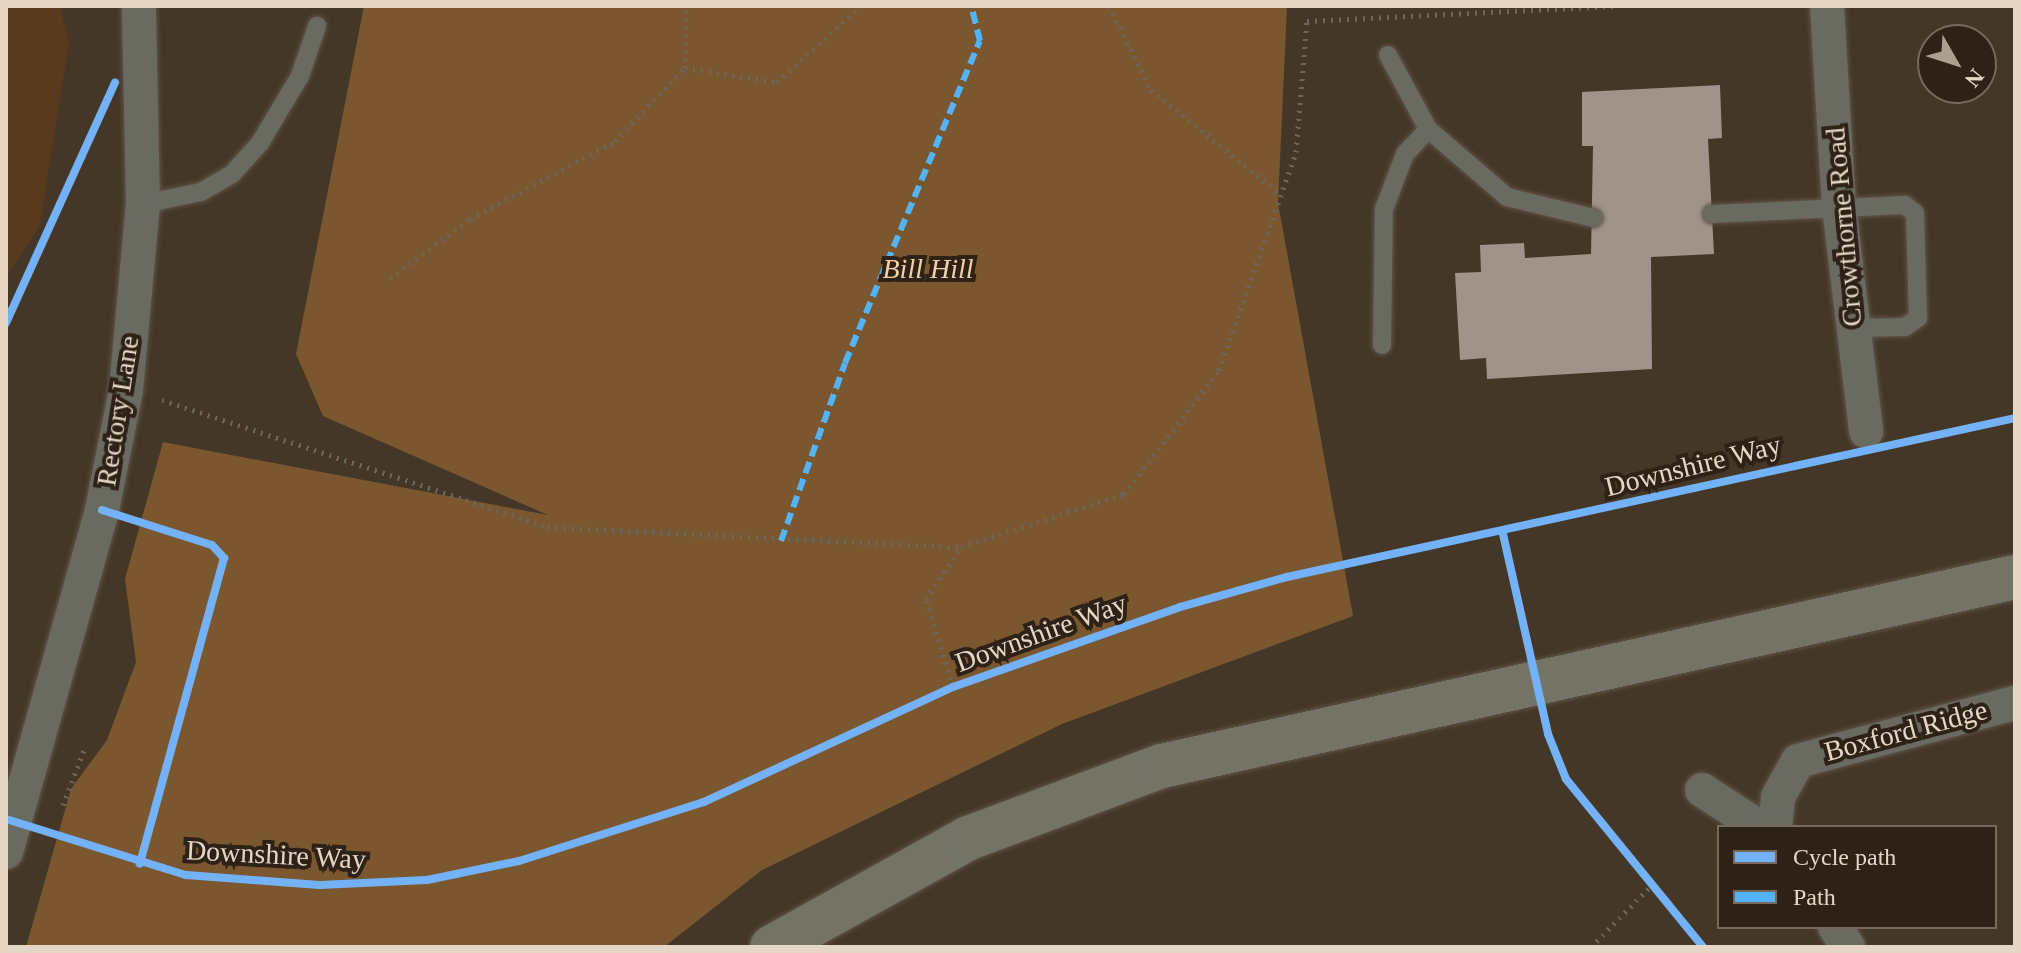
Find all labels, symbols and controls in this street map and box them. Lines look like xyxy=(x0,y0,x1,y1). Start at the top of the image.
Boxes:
north arrow xyxy=(1917,24,1997,104)
text: N xyxy=(1960,64,1989,92)
street label: Crowthorne Road xyxy=(1819,126,1869,328)
park label: Bill Hill xyxy=(882,252,974,286)
street label: Rectory Lane xyxy=(90,334,146,488)
street label: Downshire Way xyxy=(1601,428,1785,504)
street label: Downshire Way xyxy=(950,586,1132,680)
street label: Boxford Ridge xyxy=(1821,693,1991,769)
legend xyxy=(1717,825,1997,929)
street label: Downshire Way xyxy=(185,834,367,876)
text: Cycle path xyxy=(1793,844,1896,870)
text: Path xyxy=(1793,884,1836,910)

